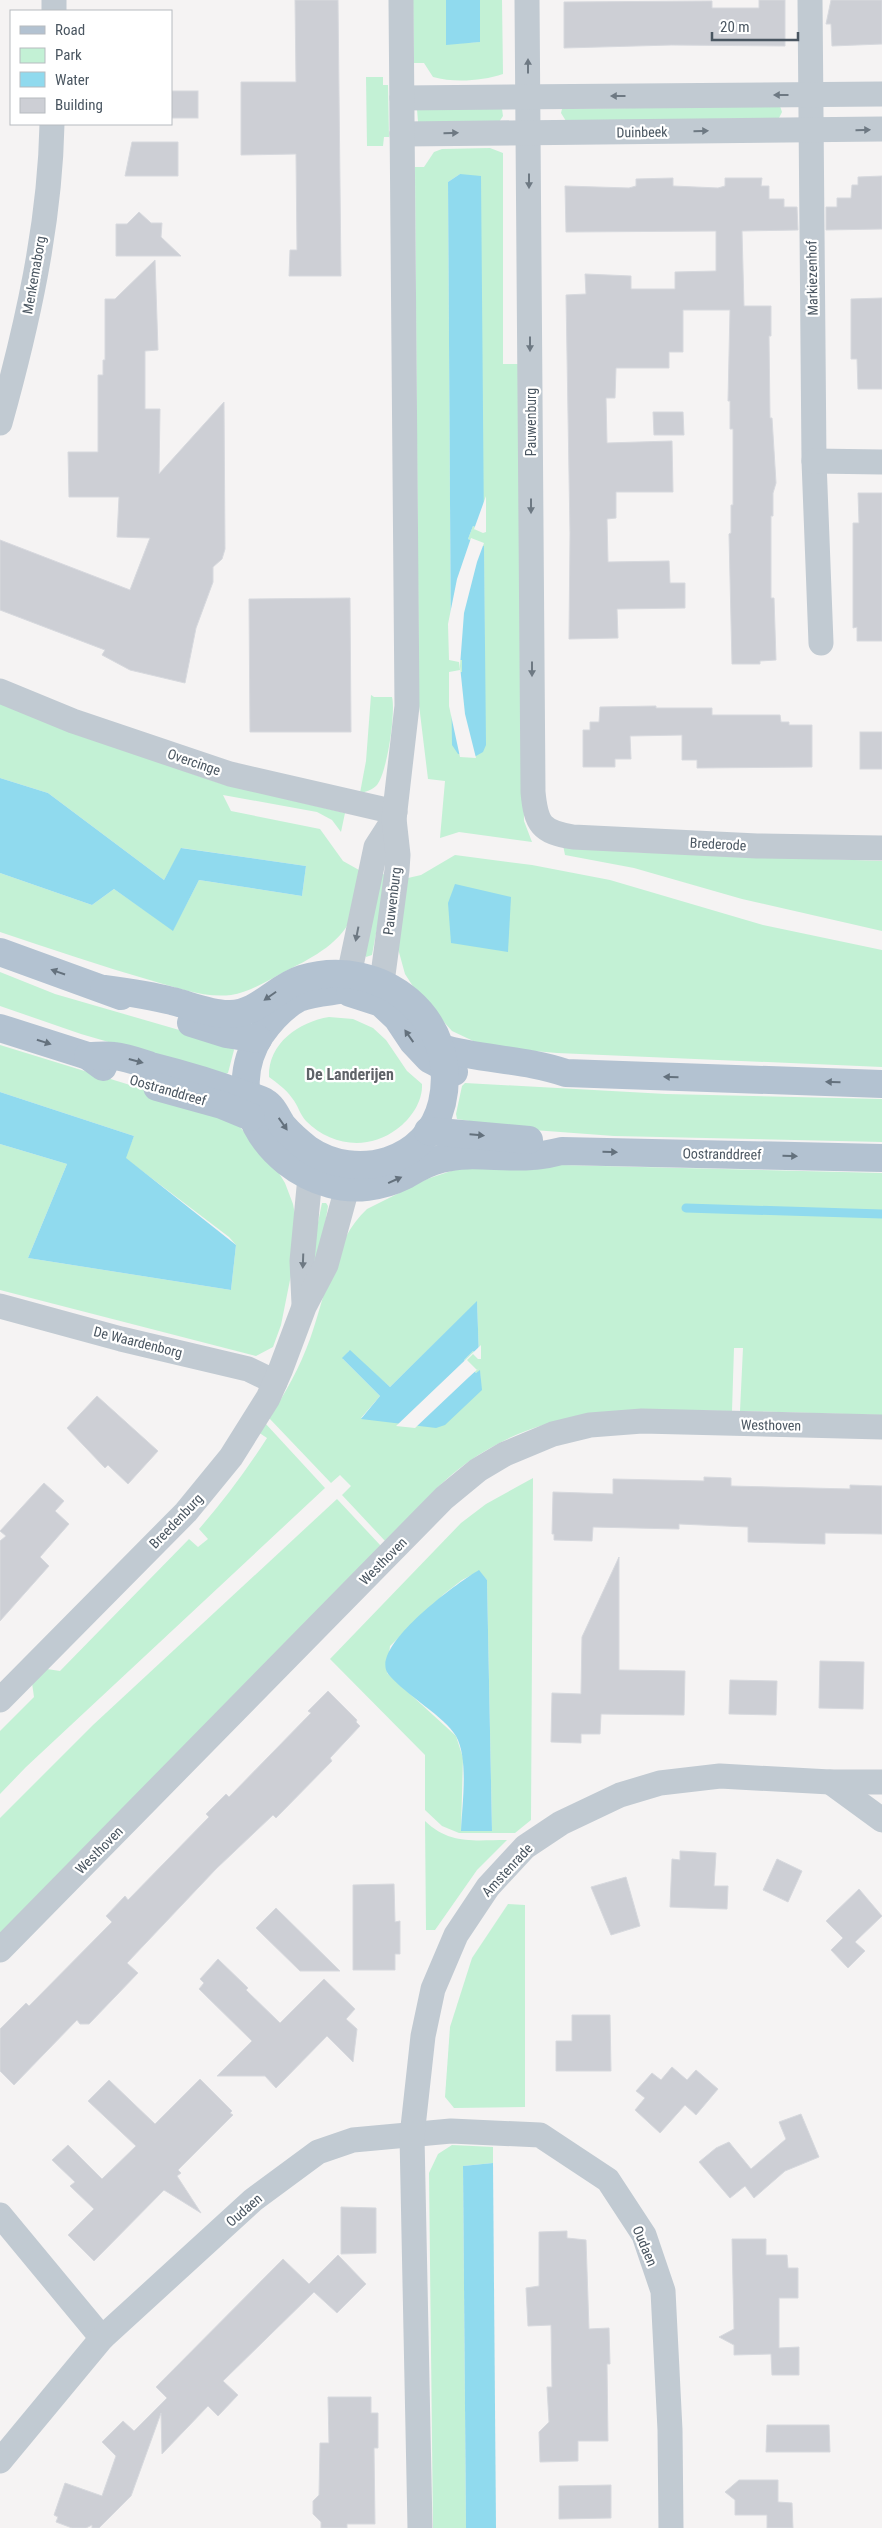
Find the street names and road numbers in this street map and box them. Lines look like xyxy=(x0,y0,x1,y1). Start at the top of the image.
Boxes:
street label: Duinbeek xyxy=(616,124,668,140)
street label: Menkemaborg xyxy=(19,235,49,315)
street label: Markiezenhof xyxy=(803,240,821,316)
street label: Pauwenburg xyxy=(523,388,539,456)
street label: Overcinge xyxy=(165,745,223,779)
street label: Brederode xyxy=(689,835,747,853)
street label: Pauwenburg xyxy=(380,866,404,936)
street label: Oostranddreef xyxy=(128,1071,209,1109)
street label: Oostranddreef xyxy=(682,1145,762,1163)
street label: De Waardenborg xyxy=(92,1323,184,1361)
street label: Westhoven xyxy=(741,1416,801,1434)
street label: Breedenburg xyxy=(146,1490,206,1552)
street label: Westhoven xyxy=(356,1534,410,1588)
street label: Westhoven xyxy=(72,1823,126,1877)
street label: Amstenrade xyxy=(478,1840,536,1900)
street label: Oudaen xyxy=(223,2190,265,2230)
street label: Oudaen xyxy=(629,2223,661,2269)

